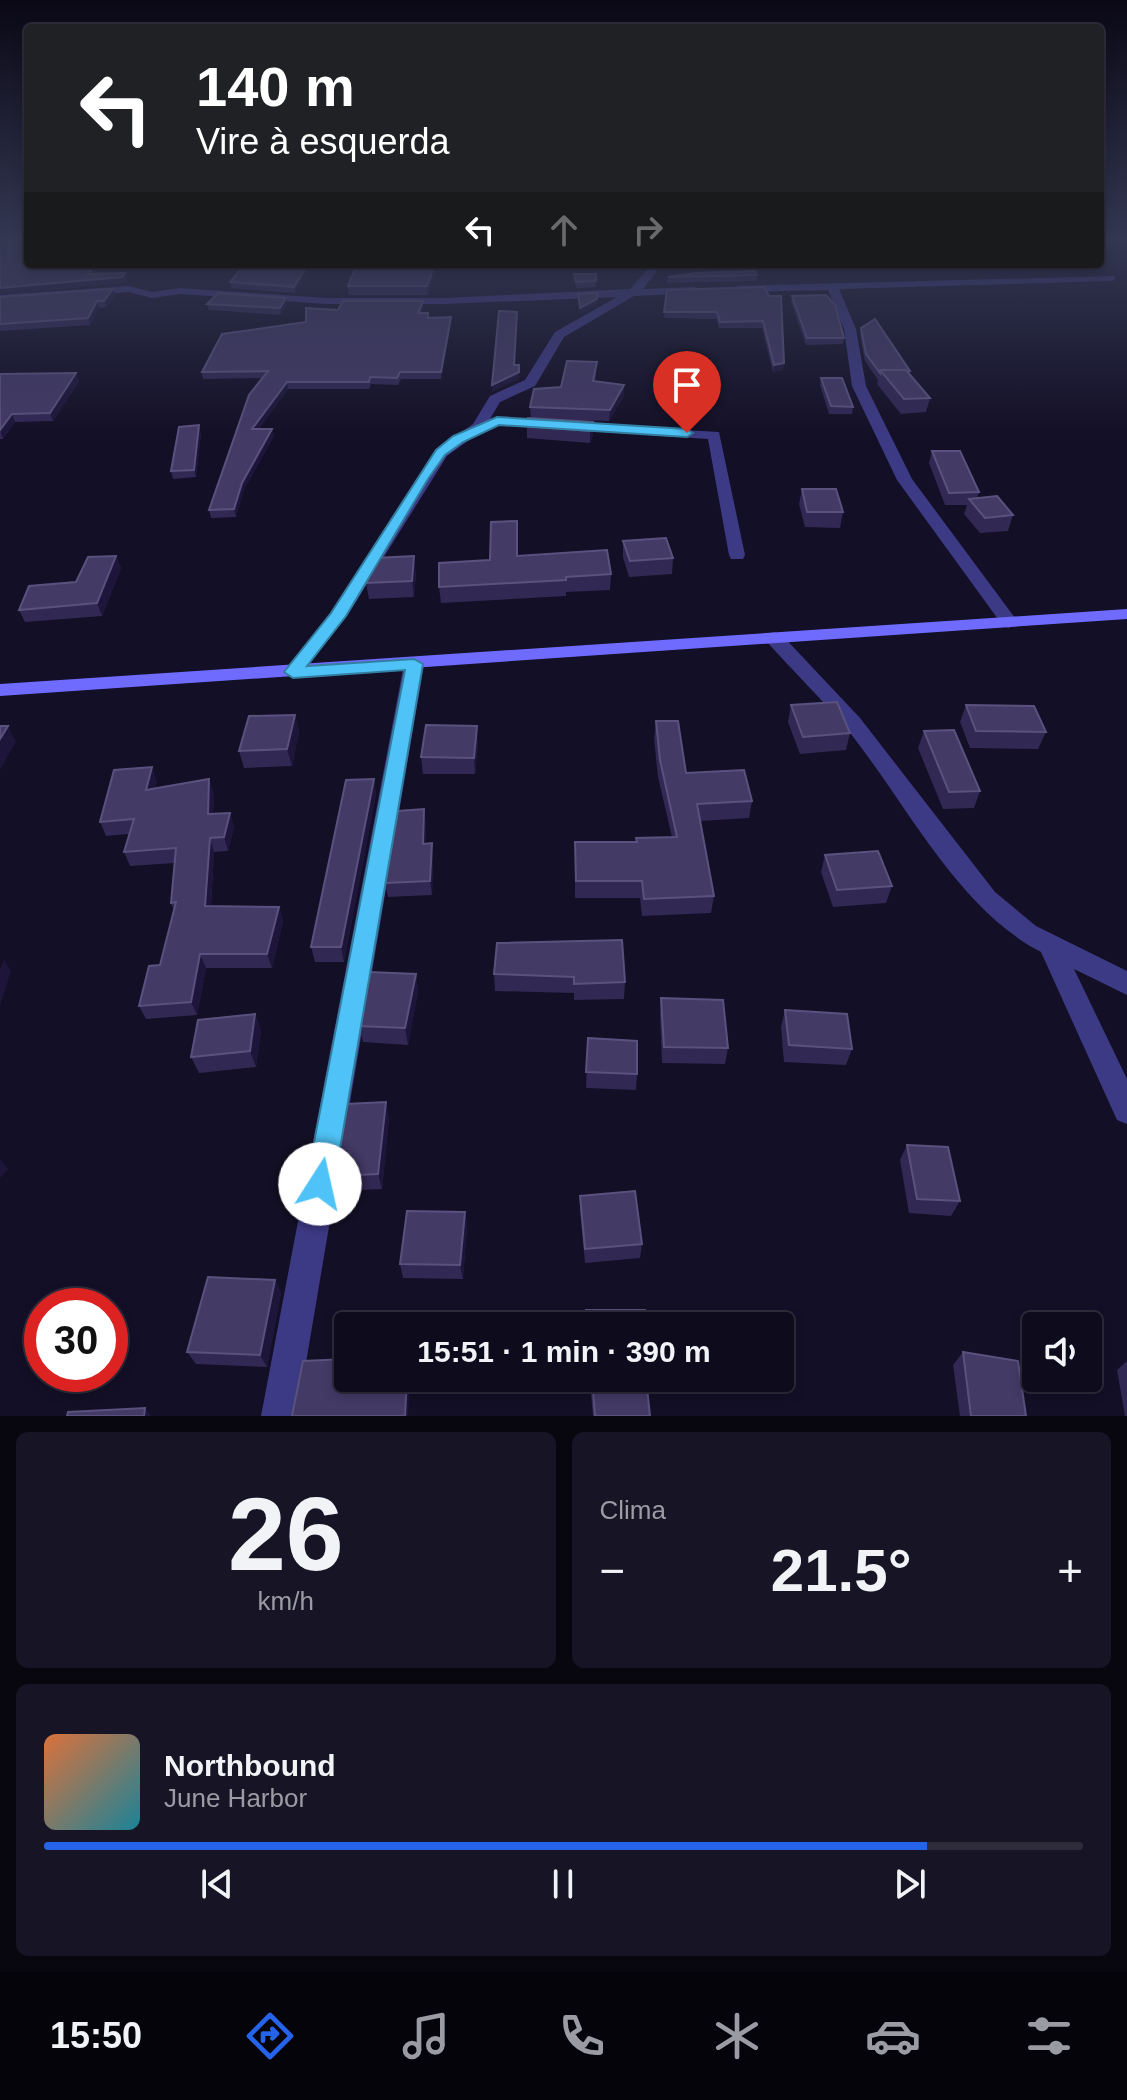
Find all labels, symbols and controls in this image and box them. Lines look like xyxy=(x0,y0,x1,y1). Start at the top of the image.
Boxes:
text: 140 m xyxy=(196,55,355,118)
icon: left xyxy=(64,56,168,160)
text: Vire à esquerda xyxy=(196,121,450,162)
icon: left xyxy=(458,208,502,252)
icon: ahead xyxy=(542,208,586,252)
icon: right xyxy=(626,208,670,252)
pin xyxy=(653,351,721,433)
icon: arrive xyxy=(665,363,709,407)
position arrow xyxy=(278,1142,362,1226)
speed limit sign: 30 xyxy=(24,1288,128,1392)
map controls xyxy=(1022,1312,1102,1392)
button: sound xyxy=(1022,1312,1102,1392)
text: 15:51 · 1 min · 390 m xyxy=(417,1335,711,1368)
text: 26 xyxy=(228,1476,344,1592)
text: Clima xyxy=(600,1495,666,1525)
text: 21.5° xyxy=(771,1537,912,1604)
text: − xyxy=(600,1546,625,1595)
text: + xyxy=(1057,1546,1083,1595)
text: km/h xyxy=(258,1586,314,1616)
text: Northbound xyxy=(164,1749,336,1782)
text: June Harbor xyxy=(164,1783,307,1813)
icon: previous xyxy=(195,1862,239,1906)
icon: pause xyxy=(541,1862,585,1906)
icon: next xyxy=(888,1862,932,1906)
icon: directions xyxy=(242,2008,298,2064)
icon: music xyxy=(398,2008,454,2064)
icon: phone xyxy=(554,2008,610,2064)
icon: climate xyxy=(709,2008,765,2064)
icon: car xyxy=(865,2008,921,2064)
icon: filters xyxy=(1021,2008,1077,2064)
text: 15:50 xyxy=(50,2015,142,2056)

